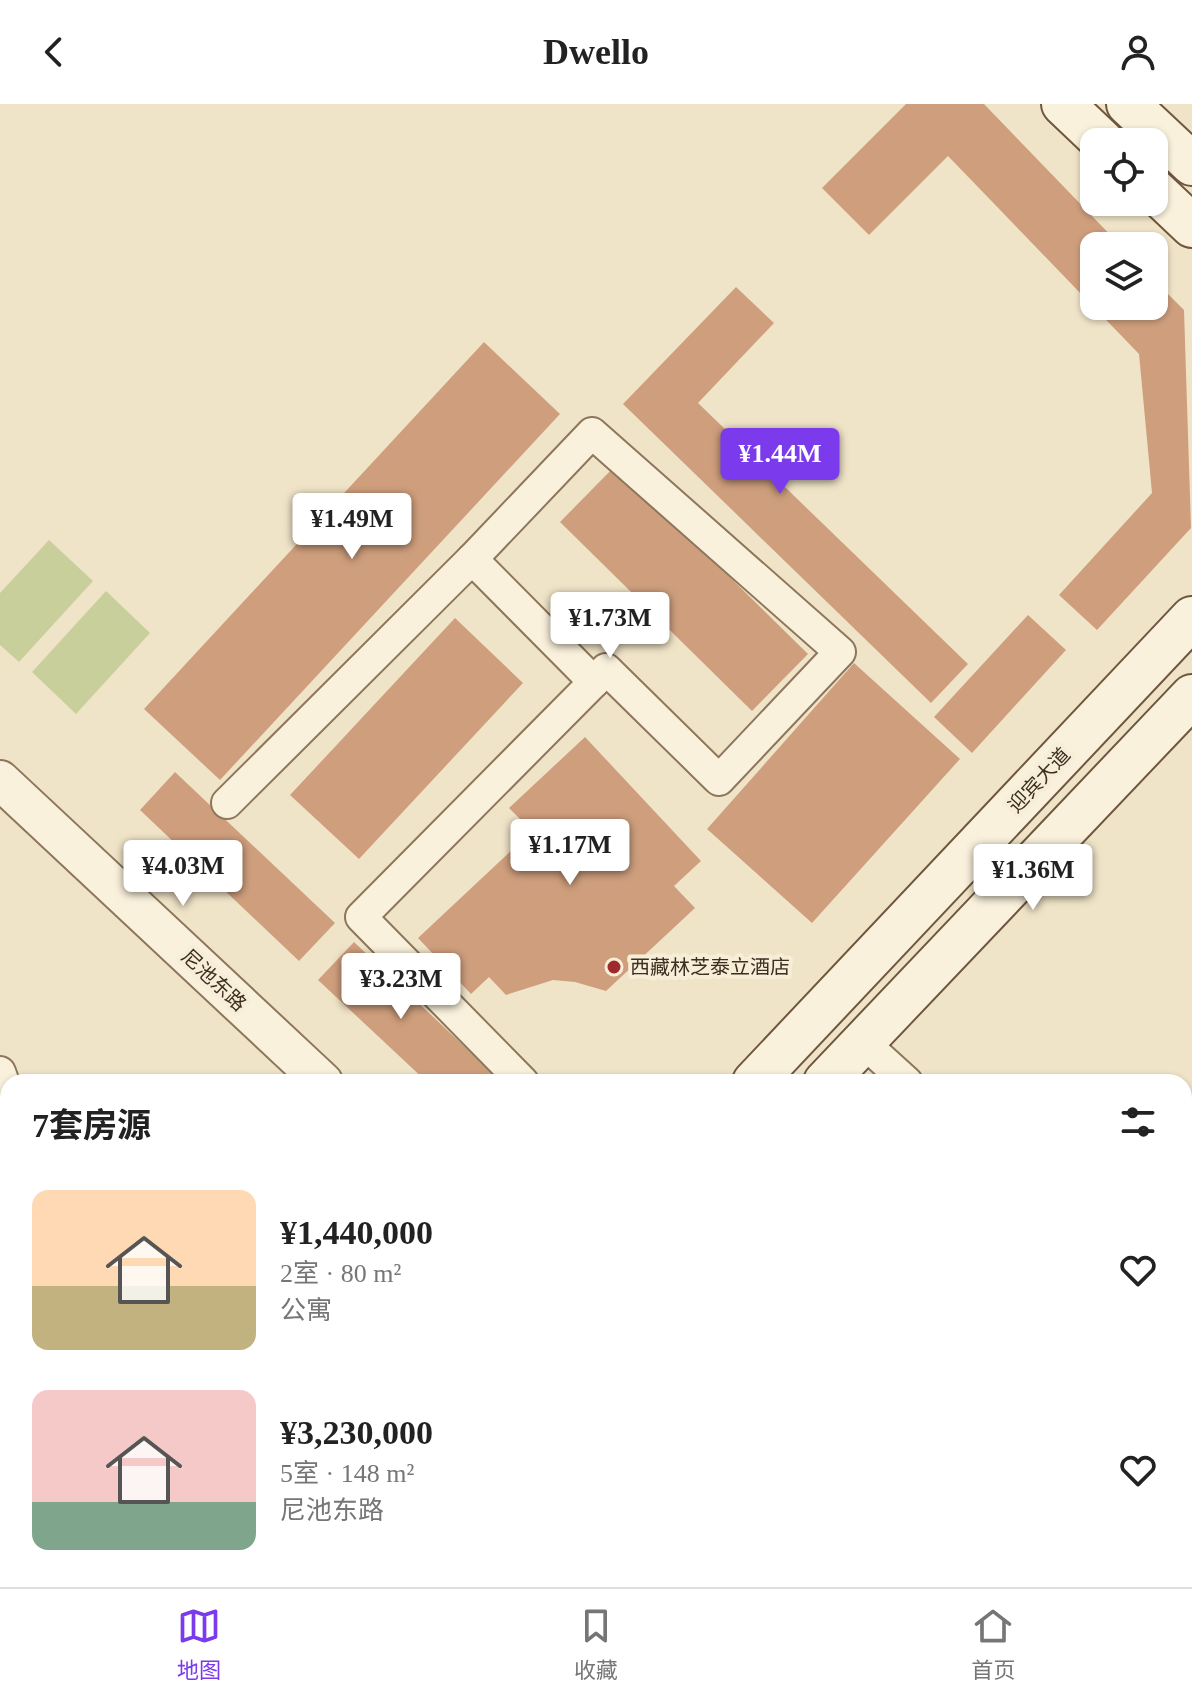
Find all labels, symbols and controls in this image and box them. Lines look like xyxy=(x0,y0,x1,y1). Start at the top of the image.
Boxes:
icon: back xyxy=(32,30,76,74)
icon: person xyxy=(1116,30,1160,74)
text: Dwello xyxy=(543,32,649,72)
map controls xyxy=(1080,128,1168,320)
button: locate xyxy=(1080,128,1168,216)
button: layers xyxy=(1080,232,1168,320)
pin: ¥1.44M xyxy=(715,428,845,496)
text: ¥1.44M xyxy=(738,439,822,468)
pin: ¥1.49M xyxy=(287,493,417,561)
text: ¥1.49M xyxy=(310,504,394,533)
pin: ¥1.73M xyxy=(545,592,675,660)
text: ¥1.73M xyxy=(568,603,652,632)
street label: 迎宾大道 xyxy=(1004,743,1074,817)
pin: ¥1.17M xyxy=(505,819,635,887)
text: ¥1.17M xyxy=(528,830,612,859)
pin: ¥4.03M xyxy=(118,840,248,908)
pin: ¥1.36M xyxy=(968,844,1098,912)
text: ¥4.03M xyxy=(141,851,225,880)
text: ¥1.36M xyxy=(991,855,1075,884)
street label: 尼池东路 xyxy=(177,945,251,1015)
pin: ¥3.23M xyxy=(336,953,466,1021)
place label: 西藏林芝泰立酒店 xyxy=(630,956,790,978)
marker: 西藏林芝泰立酒店 xyxy=(605,958,623,976)
text: ¥3.23M xyxy=(359,964,443,993)
icon: filters xyxy=(1116,1100,1160,1144)
text: 7套房源 xyxy=(32,1107,151,1144)
text: ¥1,440,000 xyxy=(280,1214,433,1251)
icon: home xyxy=(96,1222,192,1318)
icon: heart xyxy=(1116,1248,1160,1292)
text: 2室 · 80 m² xyxy=(280,1259,401,1288)
text: 公寓 xyxy=(280,1296,332,1325)
text: ¥3,230,000 xyxy=(280,1414,433,1451)
icon: home xyxy=(96,1422,192,1518)
icon: heart xyxy=(1116,1448,1160,1492)
text: 5室 · 148 m² xyxy=(280,1459,414,1488)
text: 尼池东路 xyxy=(280,1496,384,1525)
tab: 地图 xyxy=(177,1604,221,1684)
tab: 收藏 xyxy=(574,1604,618,1684)
tab: 首页 xyxy=(971,1604,1015,1684)

